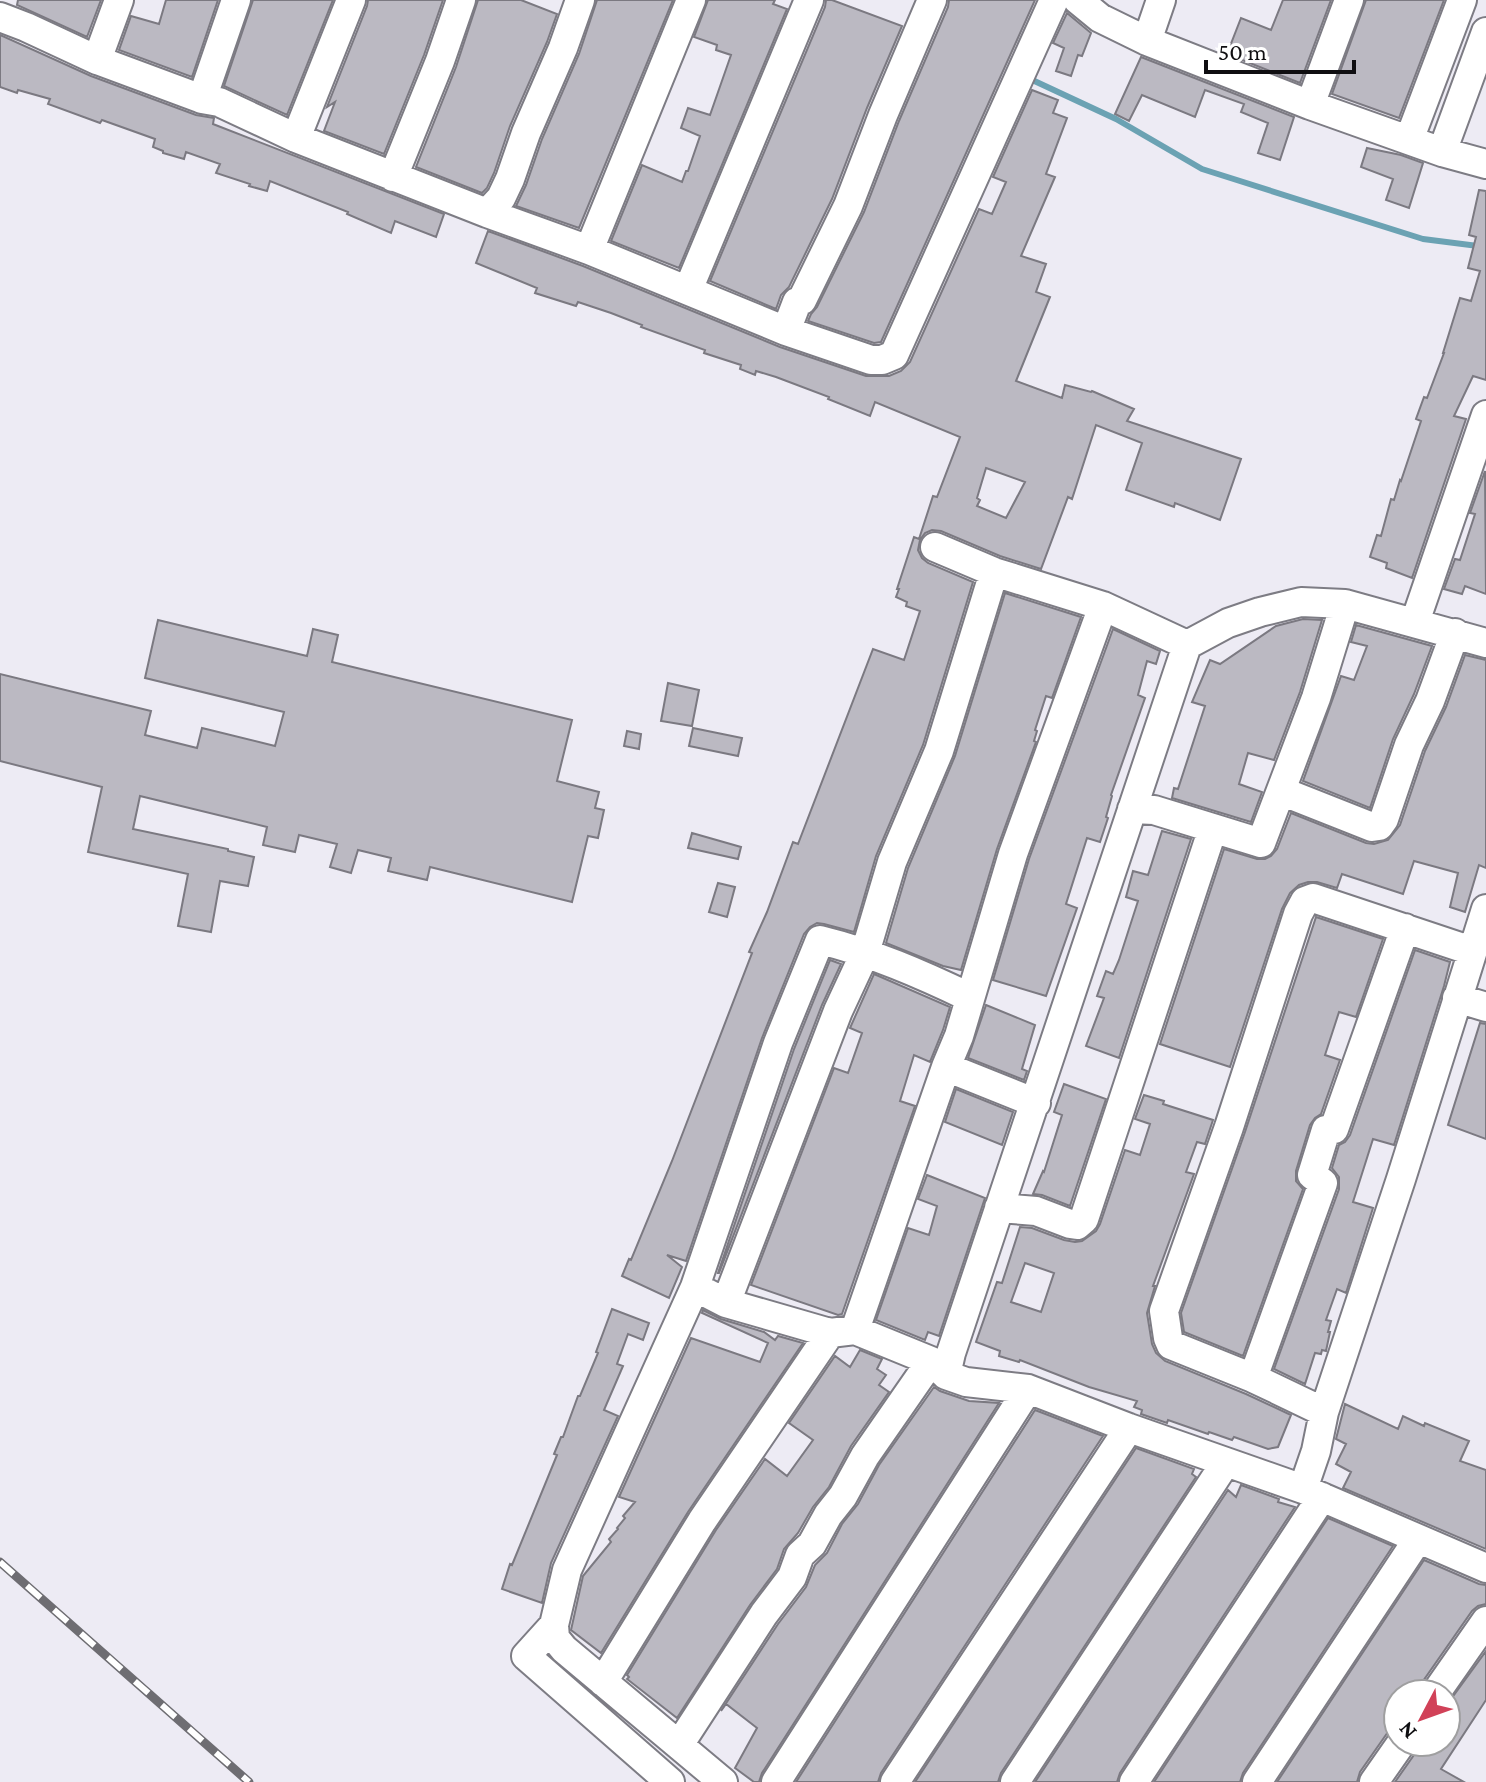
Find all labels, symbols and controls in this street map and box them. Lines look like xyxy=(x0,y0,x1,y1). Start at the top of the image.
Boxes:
scale bar xyxy=(1206,24,1354,74)
text: 50 m xyxy=(1218,38,1267,65)
north arrow xyxy=(1382,1678,1462,1758)
text: N xyxy=(1393,1717,1422,1745)

